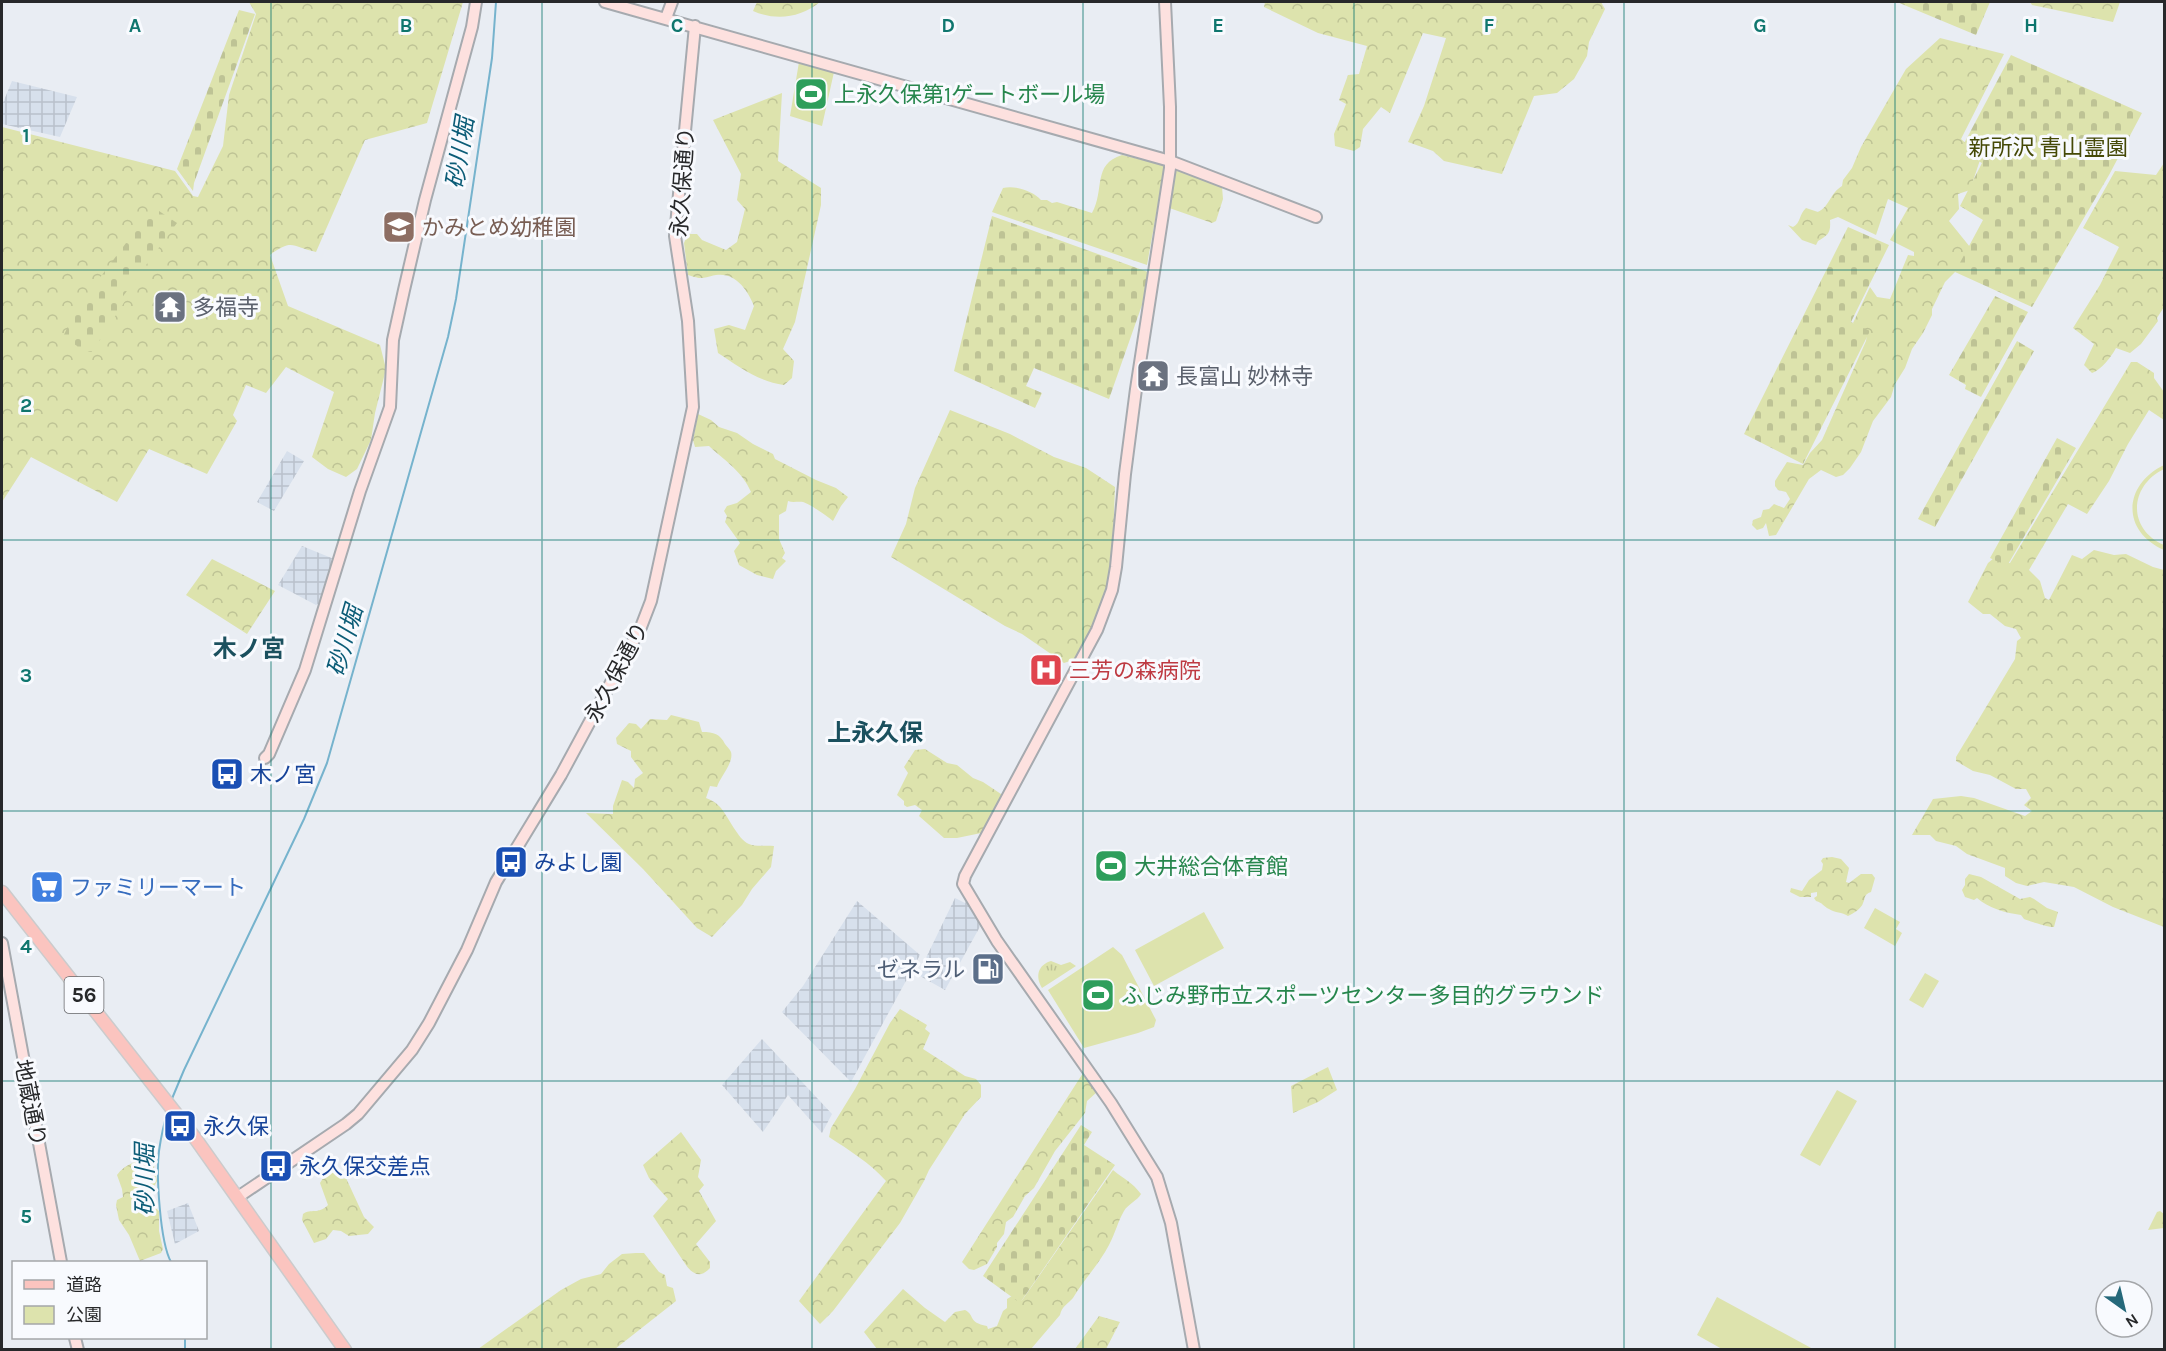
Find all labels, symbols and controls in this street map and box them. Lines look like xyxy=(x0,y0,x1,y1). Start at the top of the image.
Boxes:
text: A xyxy=(129,14,142,37)
text: B xyxy=(400,14,412,37)
text: C xyxy=(671,14,683,37)
text: D xyxy=(941,14,955,37)
text: E xyxy=(1212,14,1224,37)
text: F xyxy=(1484,14,1495,37)
text: G xyxy=(1753,14,1767,37)
text: H xyxy=(2024,14,2038,37)
sports icon: 上永久保第1ゲートボール場 xyxy=(793,76,829,112)
place label: 上永久保第1ゲートボール場 xyxy=(834,82,1105,108)
water label: 砂川堀 xyxy=(441,111,480,191)
text: 1 xyxy=(22,124,30,147)
street label: 永久保通り xyxy=(666,126,700,238)
park label: 新所沢 青山霊園 xyxy=(1968,135,2128,161)
school or university icon: かみとめ幼稚園 xyxy=(381,209,417,245)
place label: かみとめ幼稚園 xyxy=(422,215,576,241)
temple icon: 多福寺 xyxy=(152,289,188,325)
place label: 多福寺 xyxy=(193,295,259,321)
temple icon: 長富山 妙林寺 xyxy=(1135,358,1171,394)
place label: 長富山 妙林寺 xyxy=(1176,364,1313,390)
text: 2 xyxy=(20,394,32,417)
water label: 砂川堀 xyxy=(322,599,369,679)
street label: 永久保通り xyxy=(580,618,654,727)
district label: 木ノ宮 xyxy=(213,635,285,663)
hospital icon: 三芳の森病院 xyxy=(1028,652,1064,688)
place label: 三芳の森病院 xyxy=(1069,658,1201,684)
text: 3 xyxy=(20,664,32,687)
district label: 上永久保 xyxy=(827,719,923,747)
bus stop icon: 木ノ宮 xyxy=(209,756,245,792)
place label: 木ノ宮 xyxy=(250,762,316,788)
bus stop icon: みよし園 xyxy=(493,844,529,880)
sports icon: 大井総合体育館 xyxy=(1093,848,1129,884)
place label: みよし園 xyxy=(534,850,622,876)
place label: 大井総合体育館 xyxy=(1134,854,1288,880)
supermarket icon: ファミリーマート xyxy=(29,869,65,905)
place label: ファミリーマート xyxy=(70,875,246,901)
text: 4 xyxy=(20,935,32,958)
fuel station icon: ゼネラル xyxy=(970,951,1006,987)
place label: ゼネラル xyxy=(877,957,965,983)
road number: 56 xyxy=(64,977,104,1013)
sports icon: ふじみ野市⽴スポーツセンター多⽬的グラウンド xyxy=(1080,977,1116,1013)
place label: ふじみ野市⽴スポーツセンター多⽬的グラウンド xyxy=(1121,983,1605,1009)
street label: 地蔵通り xyxy=(9,1058,51,1149)
bus stop icon: 永久保 xyxy=(162,1108,198,1144)
place label: 永久保 xyxy=(203,1114,269,1140)
water label: 砂川堀 xyxy=(131,1140,159,1216)
bus stop icon: 永久保交差点 xyxy=(258,1148,294,1184)
place label: 永久保交差点 xyxy=(299,1154,431,1180)
text: 5 xyxy=(20,1205,32,1228)
legend xyxy=(12,1261,207,1339)
text: 道路 xyxy=(66,1274,102,1296)
north arrow xyxy=(2094,1279,2154,1339)
text: 公園 xyxy=(66,1304,102,1326)
text: N xyxy=(2122,1310,2142,1332)

